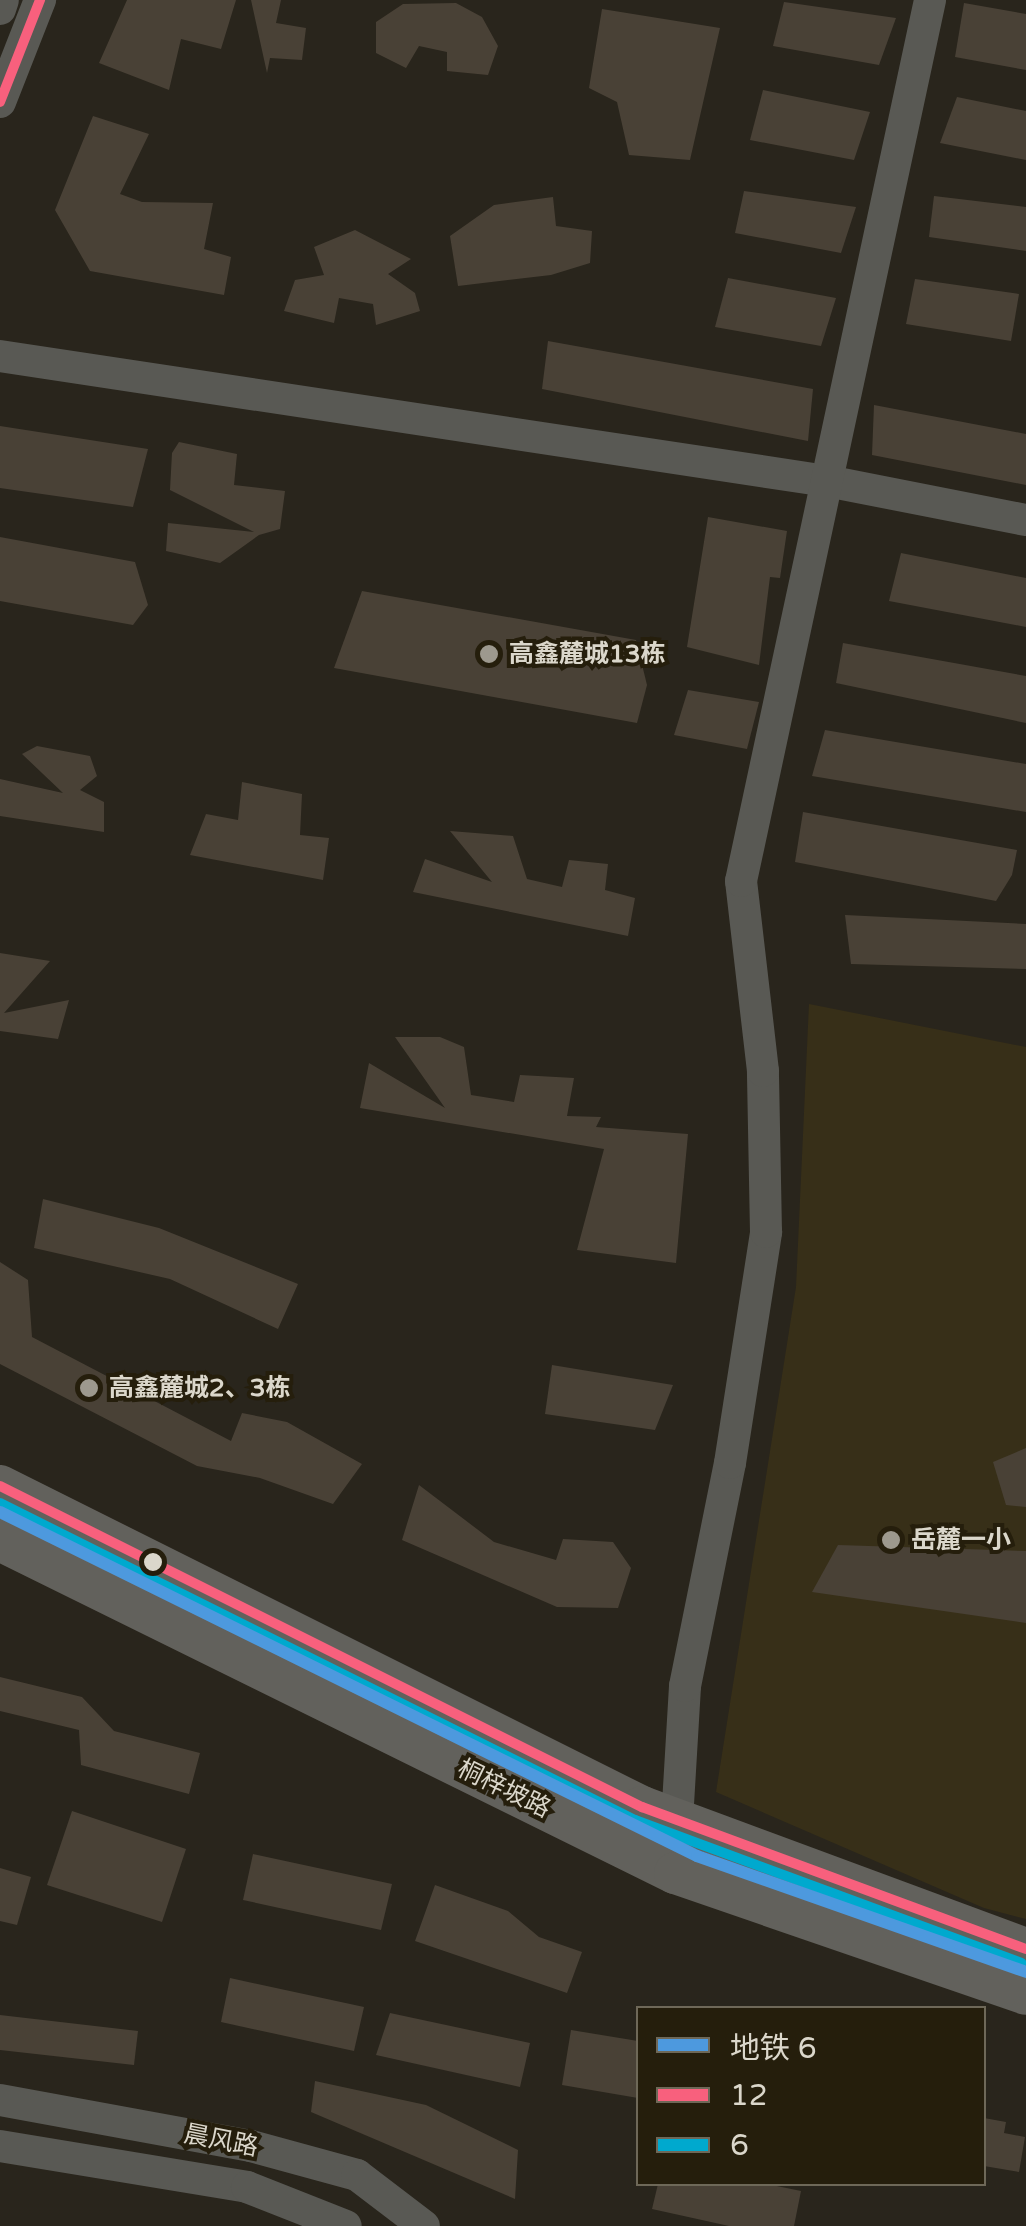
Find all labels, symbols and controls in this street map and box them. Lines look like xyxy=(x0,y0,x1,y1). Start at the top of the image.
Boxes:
place label: 高鑫麓城13栋 xyxy=(509,639,665,669)
marker: 高鑫麓城13栋 xyxy=(478,643,500,665)
place label: 高鑫麓城2、3栋 xyxy=(109,1373,290,1403)
marker: 高鑫麓城2、3栋 xyxy=(78,1377,100,1399)
place label: 岳麓一小 xyxy=(911,1525,1011,1555)
marker: 岳麓一小 xyxy=(880,1529,902,1551)
unlabelled marker xyxy=(143,1552,163,1572)
street label: 桐梓坡路 xyxy=(452,1754,556,1824)
legend xyxy=(636,2006,986,2186)
text: 地铁 6 xyxy=(730,2030,817,2067)
text: 12 xyxy=(730,2077,768,2114)
street label: 晨风路 xyxy=(181,2119,261,2163)
text: 6 xyxy=(730,2127,749,2164)

